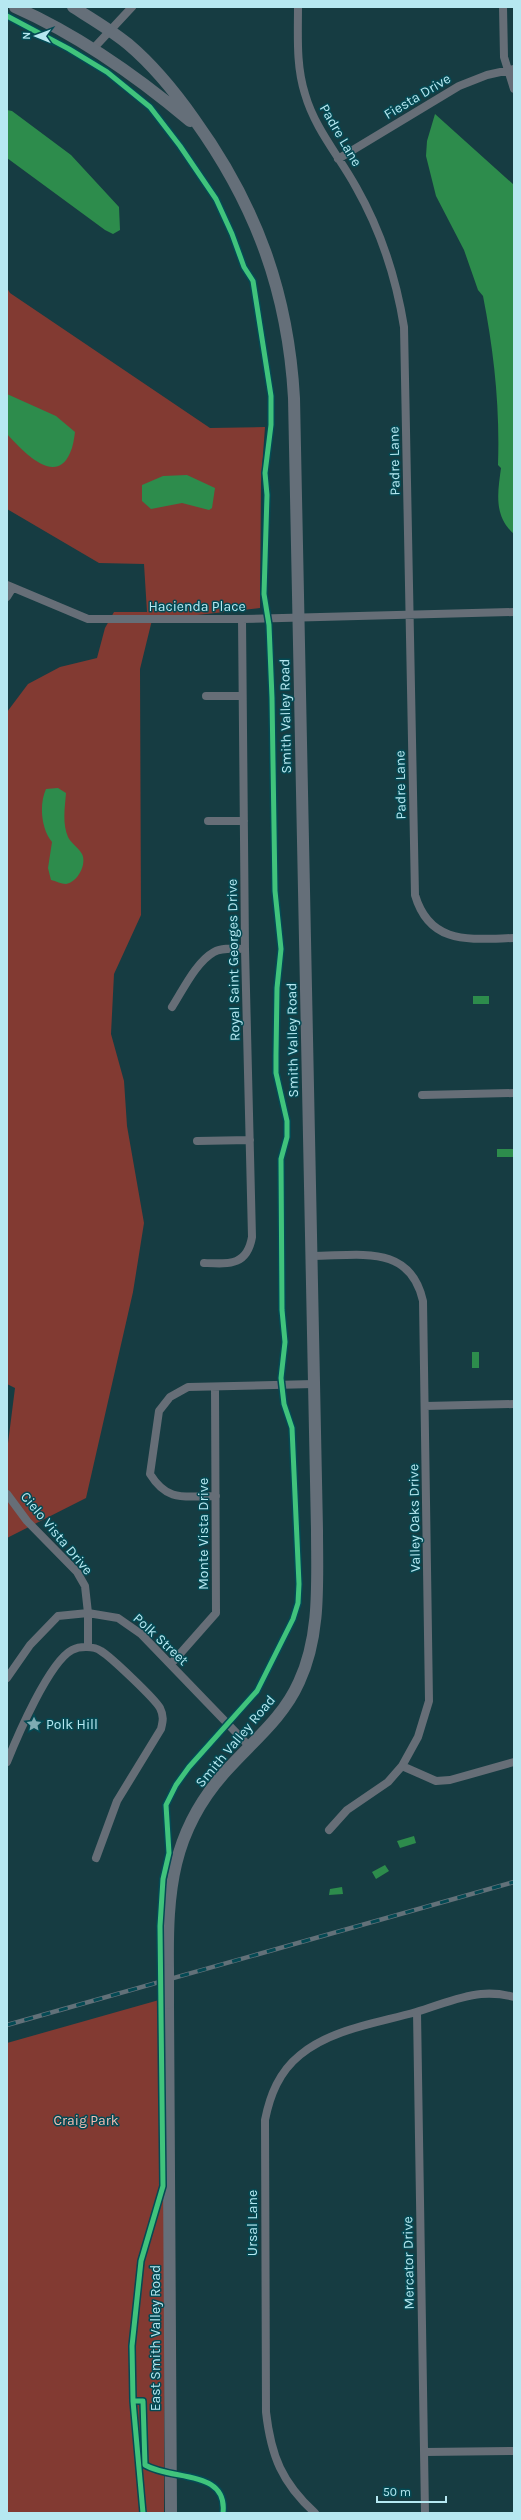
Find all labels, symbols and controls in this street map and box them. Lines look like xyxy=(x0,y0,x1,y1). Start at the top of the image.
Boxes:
north arrow xyxy=(16,16,56,56)
text: N xyxy=(20,32,33,40)
street label: Fiesta Drive xyxy=(381,70,454,123)
street label: Padre Lane xyxy=(316,101,365,169)
street label: Padre Lane xyxy=(385,426,404,496)
street label: Hacienda Place xyxy=(148,598,246,615)
street label: Smith Valley Road xyxy=(276,658,295,774)
street label: Padre Lane xyxy=(391,750,410,820)
street label: Royal Saint Georges Drive xyxy=(224,879,243,1041)
street label: Smith Valley Road xyxy=(283,982,302,1098)
street label: Valley Oaks Drive xyxy=(405,1464,424,1572)
street label: Monte Vista Drive xyxy=(195,1478,212,1590)
street label: Cielo Vista Drive xyxy=(17,1488,96,1578)
street label: Polk Street xyxy=(130,1610,192,1669)
street label: Smith Valley Road xyxy=(192,1692,279,1791)
place icon: Polk Hill xyxy=(25,1715,43,1733)
place label: Polk Hill xyxy=(46,1716,98,1733)
park label: Craig Park xyxy=(53,2112,119,2129)
street label: Ursal Lane xyxy=(244,2190,261,2256)
street label: Mercator Drive xyxy=(399,2216,418,2310)
street label: East Smith Valley Road xyxy=(147,2265,164,2411)
scale bar xyxy=(377,2478,446,2504)
text: 50 m xyxy=(383,2485,411,2499)

